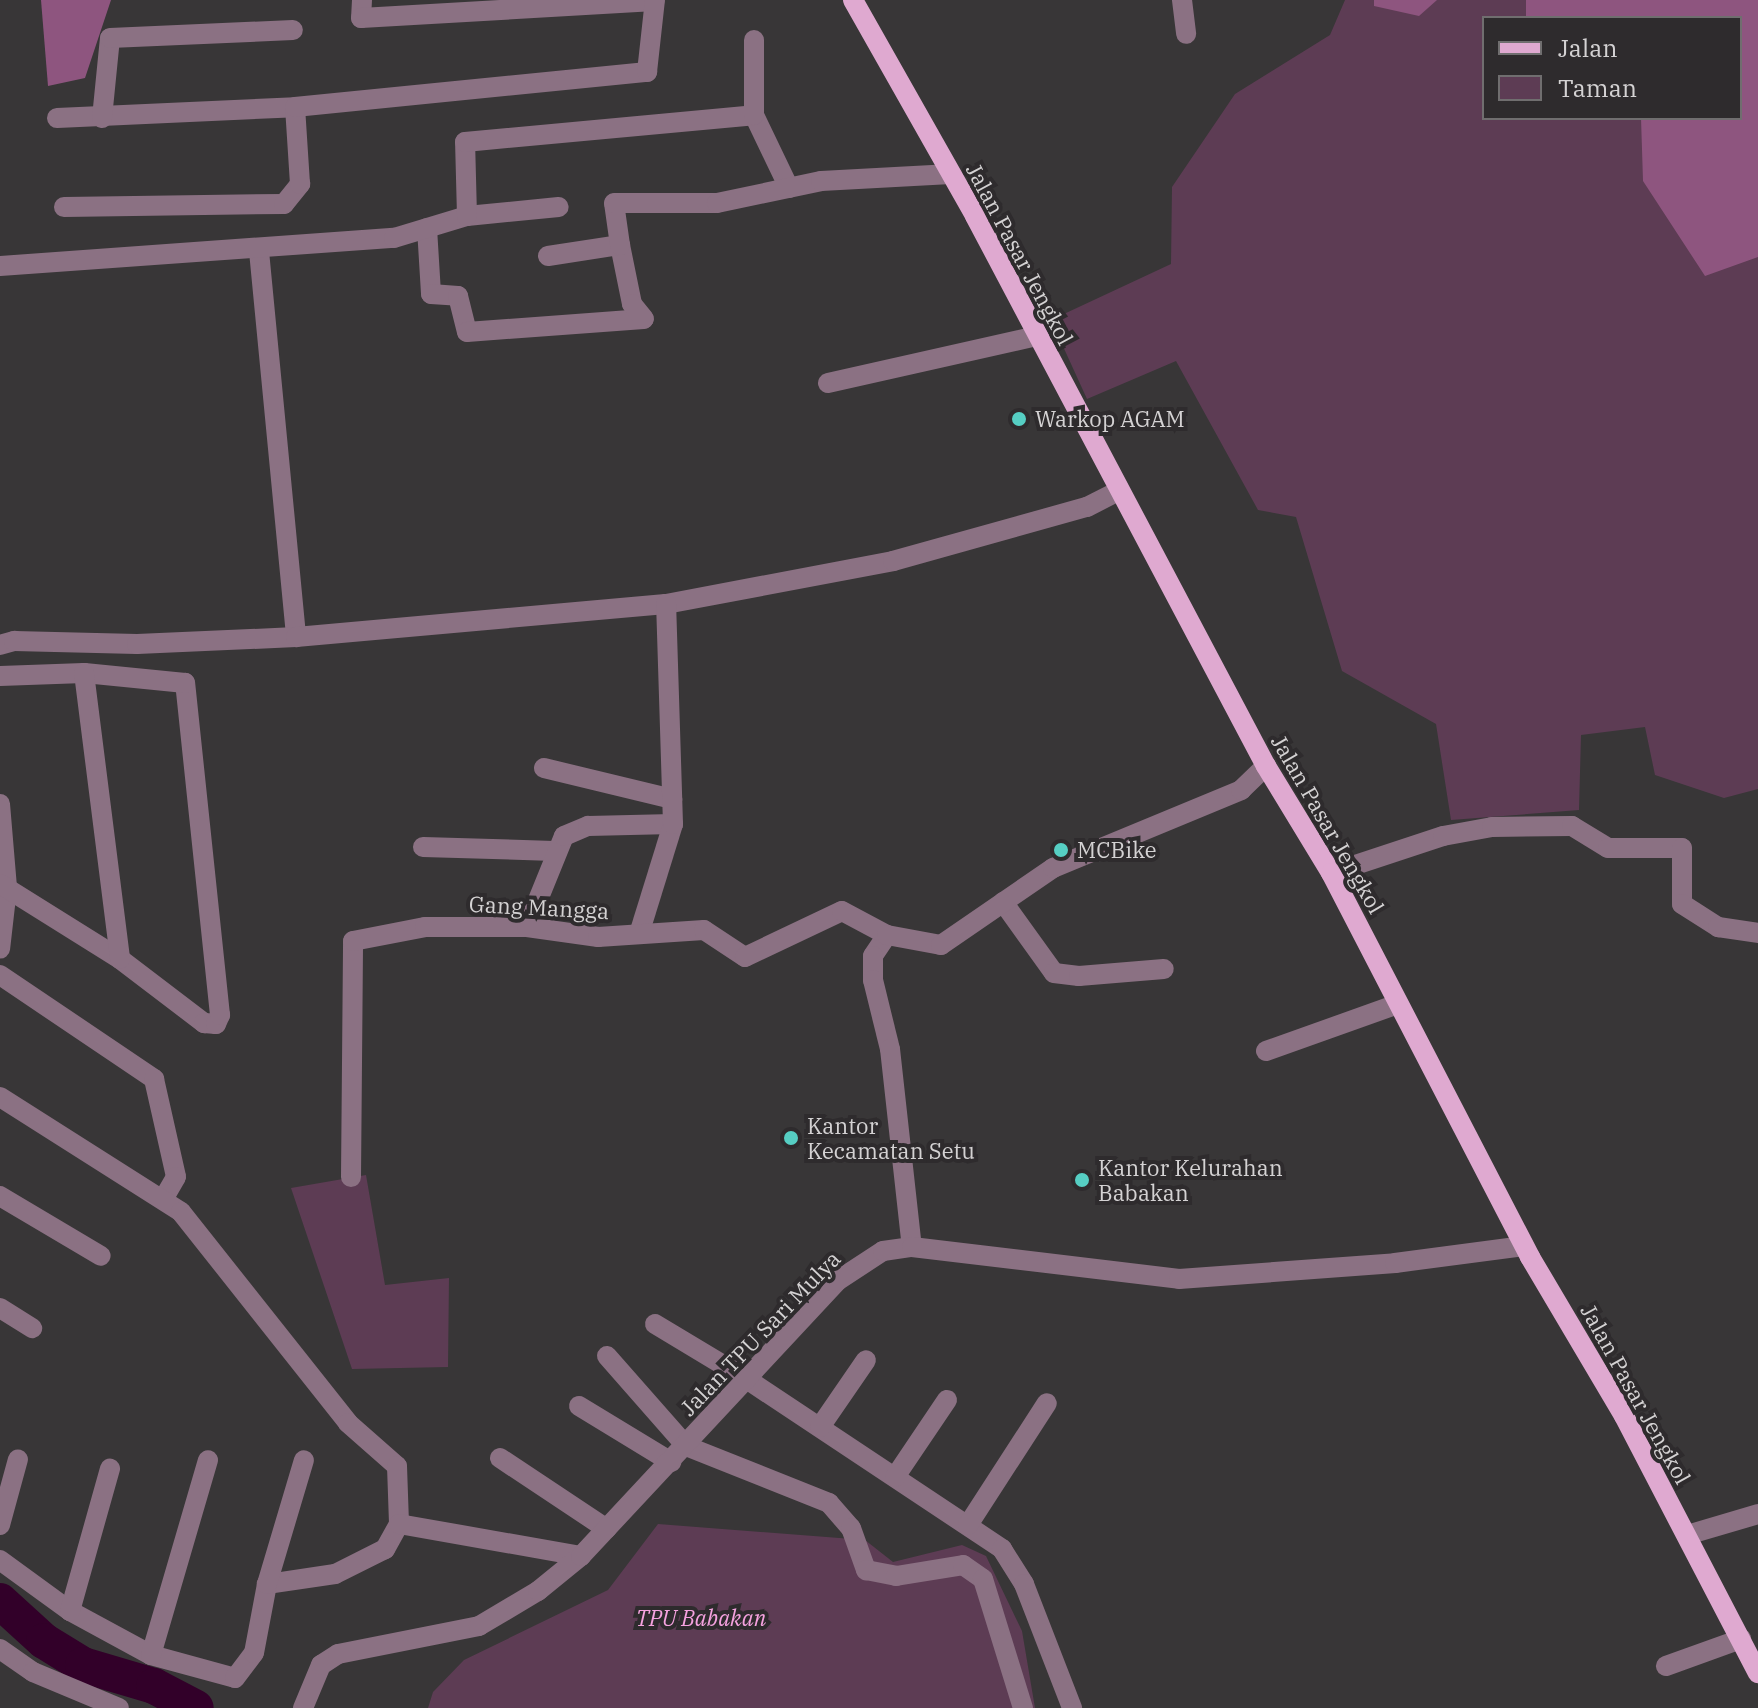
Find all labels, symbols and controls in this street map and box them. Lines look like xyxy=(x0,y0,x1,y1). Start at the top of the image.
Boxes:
legend xyxy=(1482,16,1742,120)
text: Jalan xyxy=(1558,32,1618,64)
text: Taman xyxy=(1558,72,1637,104)
street label: Jalan Pasar Jengkol xyxy=(961,159,1079,349)
place label: Warkop AGAM xyxy=(1035,406,1185,432)
marker: Warkop AGAM xyxy=(1010,410,1028,428)
street label: Jalan Pasar Jengkol xyxy=(1266,730,1390,918)
place label: MCBike xyxy=(1077,837,1156,863)
marker: MCBike xyxy=(1052,841,1070,859)
street label: Gang Mangga xyxy=(468,890,610,924)
place label: Kantor Kecamatan Setu xyxy=(807,1112,975,1164)
marker: Kantor Kecamatan Setu xyxy=(782,1129,800,1147)
place label: Kantor Kelurahan Babakan xyxy=(1098,1154,1283,1206)
marker: Kantor Kelurahan Babakan xyxy=(1073,1171,1091,1189)
street label: Jalan TPU Sari Mulya xyxy=(675,1245,845,1421)
street label: Jalan Pasar Jengkol xyxy=(1576,1299,1696,1489)
park label: TPU Babakan xyxy=(636,1605,766,1631)

